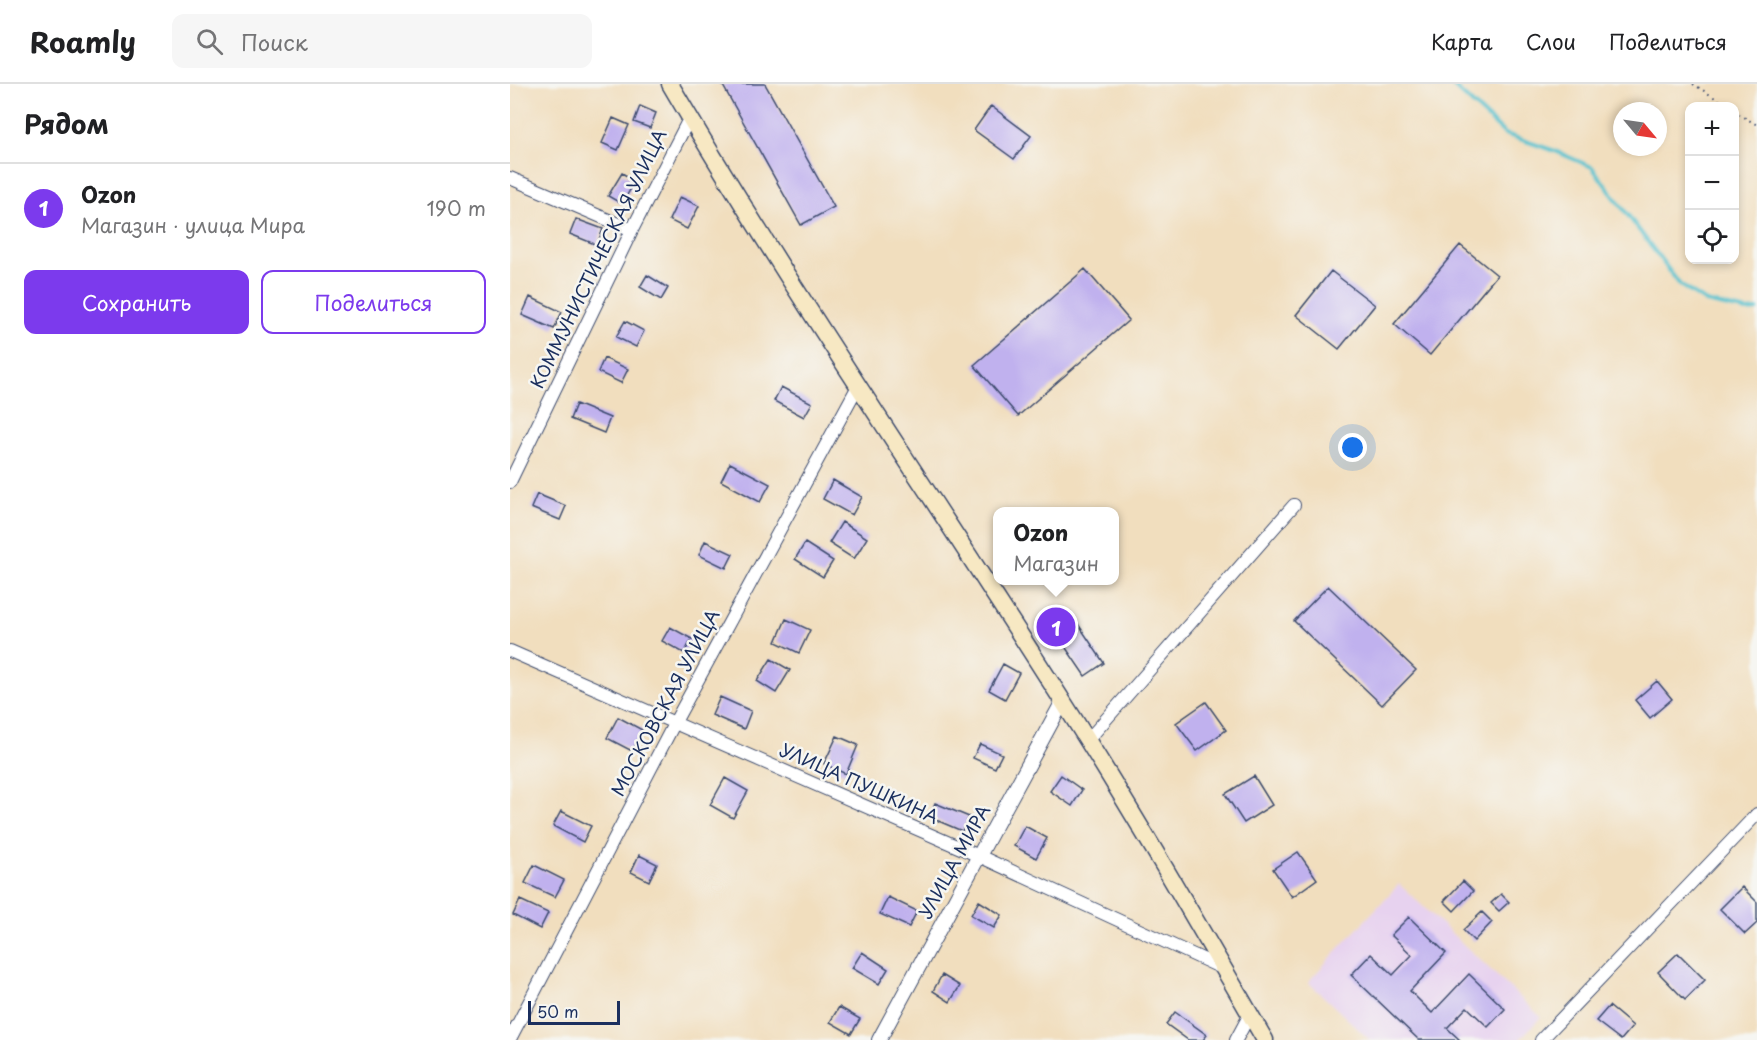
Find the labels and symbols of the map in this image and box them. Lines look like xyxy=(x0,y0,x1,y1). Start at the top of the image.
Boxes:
north arrow xyxy=(1613,102,1667,156)
street label: КОММУНИСТИЧЕСКАЯ УЛИЦА xyxy=(523,124,672,393)
your location xyxy=(1338,433,1367,462)
street label: МОСКОВСКАЯ УЛИЦА xyxy=(604,604,726,801)
pin: 1 xyxy=(1036,604,1076,650)
street label: УЛИЦА ПУШКИНА xyxy=(776,735,943,830)
street label: УЛИЦА МИРА xyxy=(911,799,996,923)
scale bar xyxy=(528,998,620,1026)

